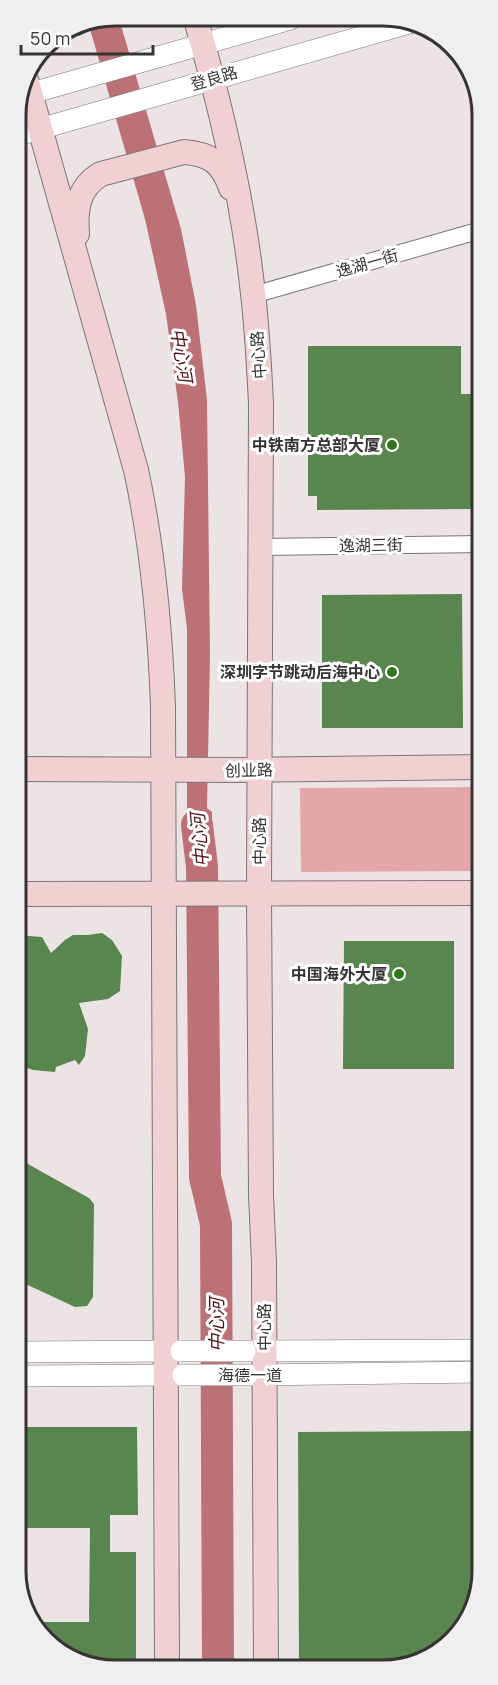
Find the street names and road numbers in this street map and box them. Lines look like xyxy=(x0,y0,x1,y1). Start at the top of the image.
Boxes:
street label: 登良路 xyxy=(188,61,240,95)
street label: 逸湖一街 xyxy=(333,244,401,282)
street label: 中心路 xyxy=(245,330,271,380)
street label: 逸湖三街 xyxy=(339,533,403,557)
street label: 创业路 xyxy=(225,759,273,781)
street label: 中心路 xyxy=(248,817,270,865)
street label: 中心路 xyxy=(253,1303,275,1351)
street label: 海德一道 xyxy=(218,1364,282,1386)

